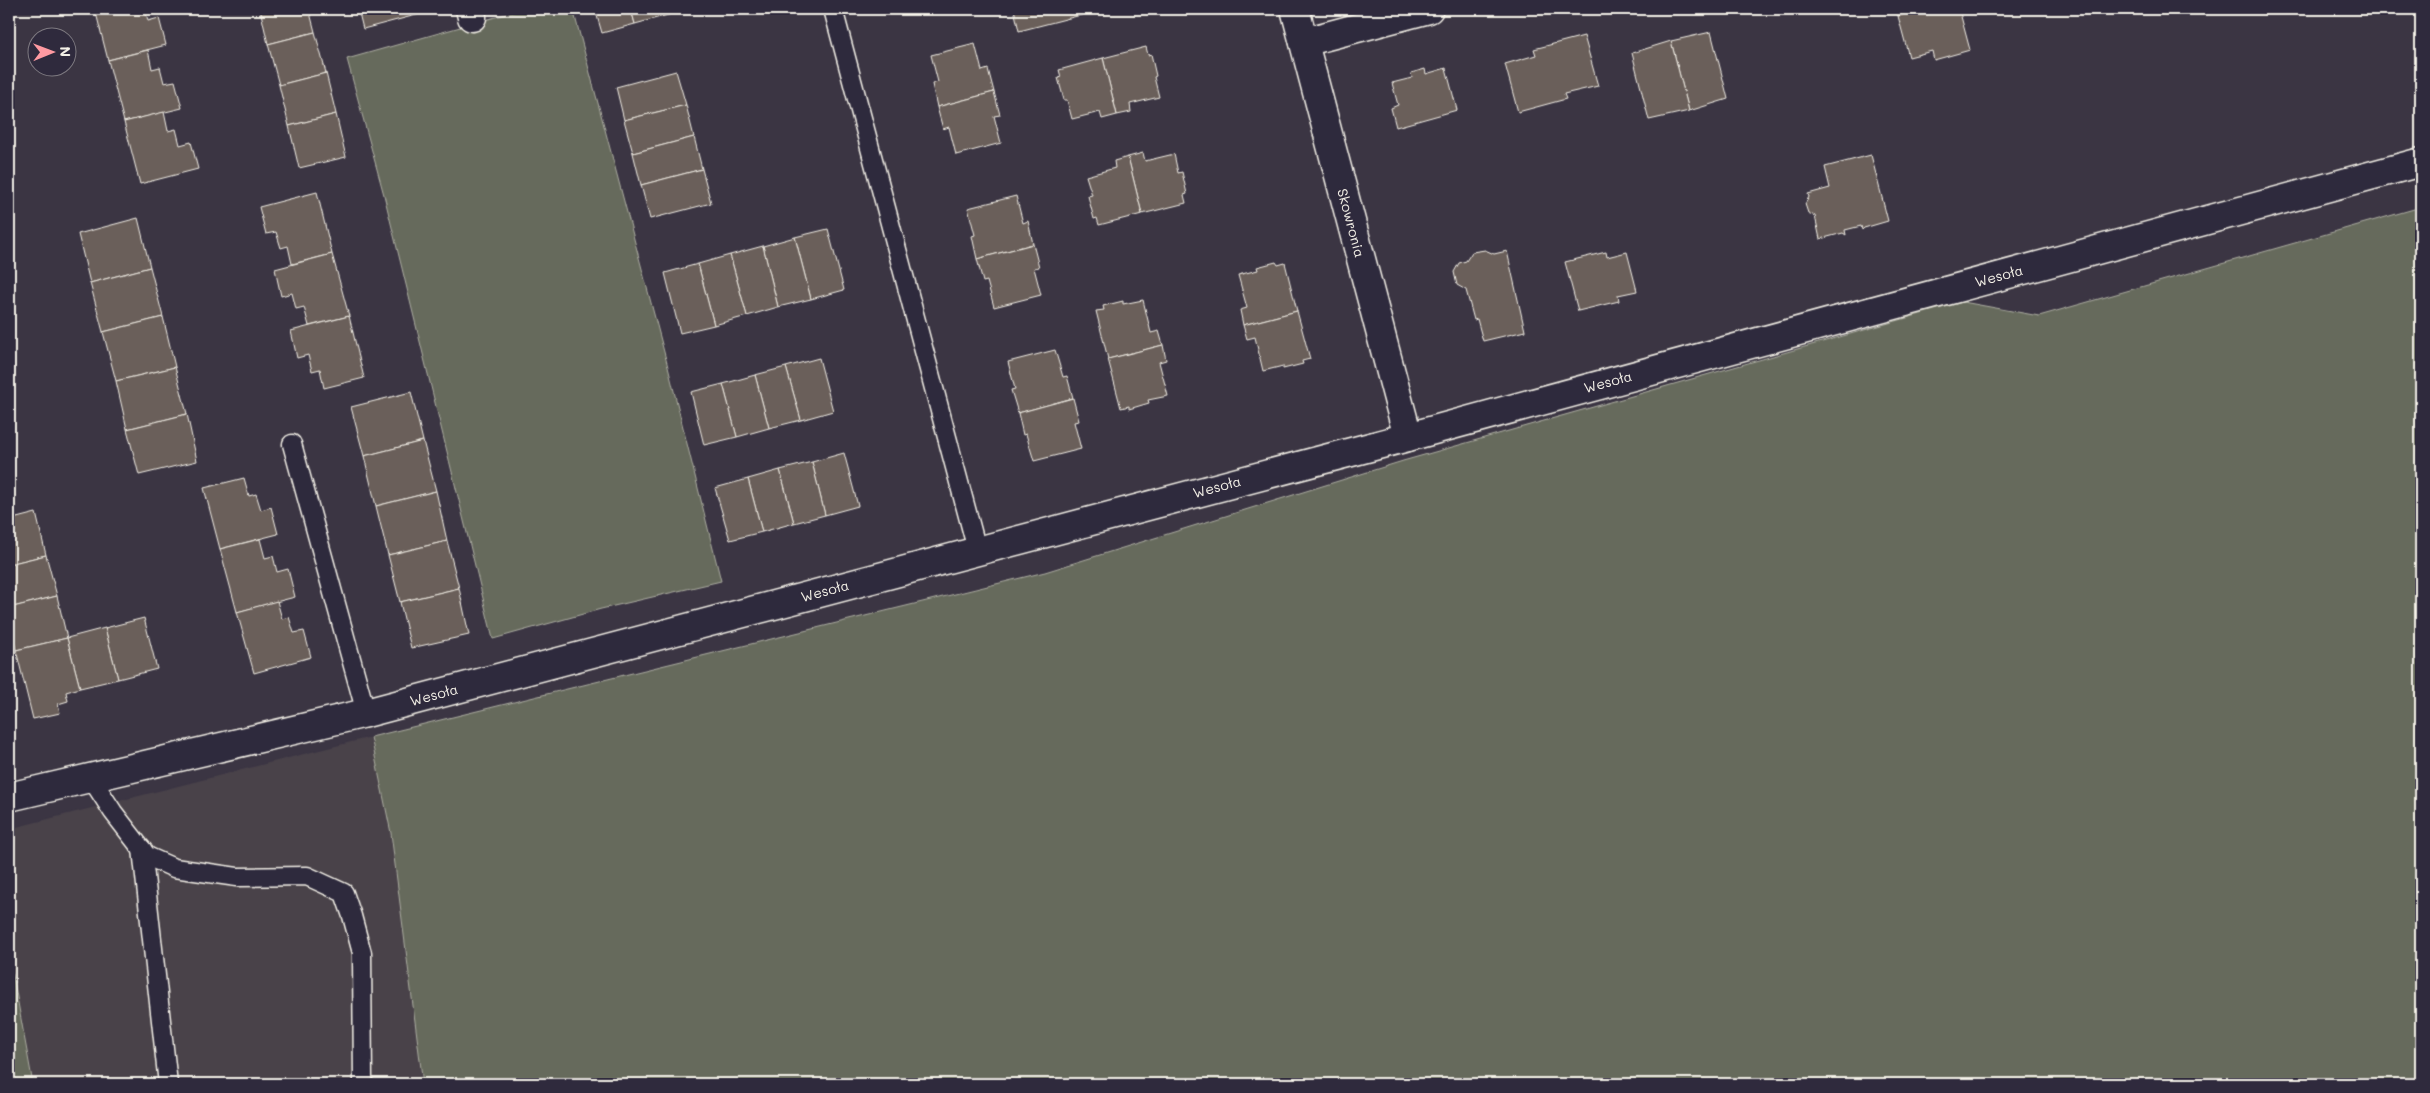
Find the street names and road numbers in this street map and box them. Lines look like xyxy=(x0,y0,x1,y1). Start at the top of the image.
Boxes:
street label: Skowronia xyxy=(1333,186,1370,259)
street label: Wesoła xyxy=(1973,260,2025,291)
street label: Wesoła xyxy=(1582,366,1634,397)
street label: Wesoła xyxy=(1191,471,1243,502)
street label: Wesoła xyxy=(799,575,851,606)
street label: Wesoła xyxy=(408,679,460,710)

